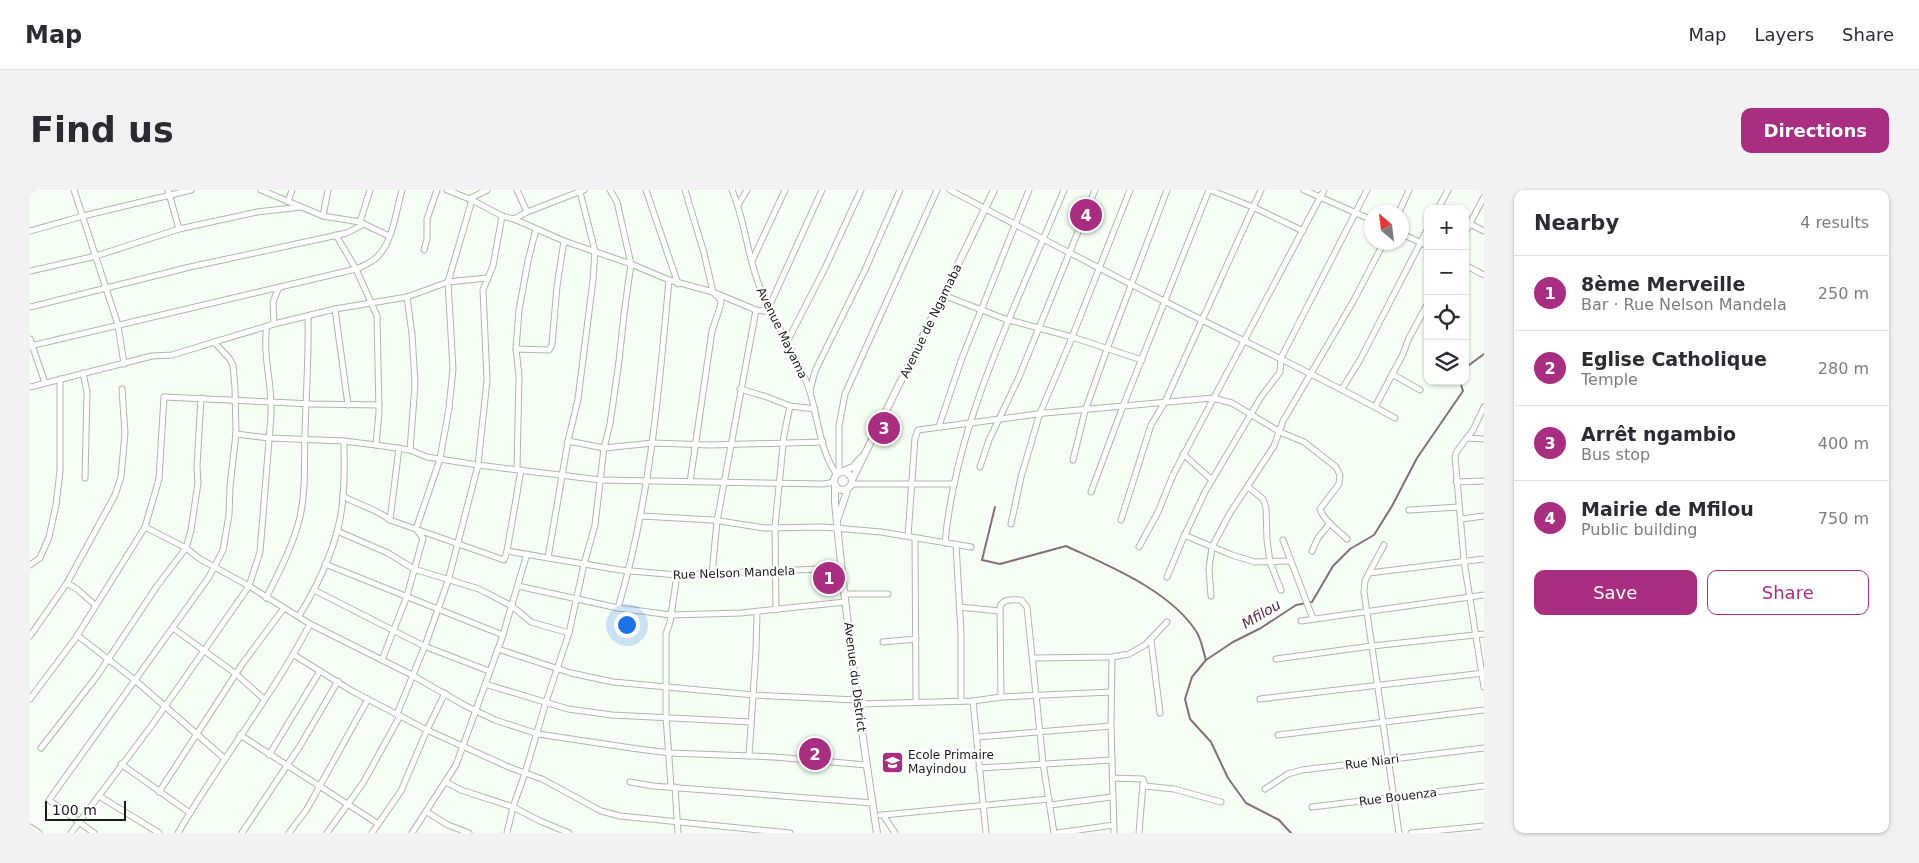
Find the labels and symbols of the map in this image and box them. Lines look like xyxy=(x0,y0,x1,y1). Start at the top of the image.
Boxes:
pin: 4 xyxy=(1070,196,1102,234)
north arrow xyxy=(1364,205,1409,250)
street label: Avenue de Ngamaba xyxy=(897,262,965,380)
street label: Avenue Mayama xyxy=(754,285,810,381)
pin: 3 xyxy=(868,409,900,447)
pin: 1 xyxy=(813,559,845,597)
street label: Rue Nelson Mandela xyxy=(673,564,795,582)
water label: Mfilou xyxy=(1239,596,1283,632)
your location xyxy=(614,612,640,638)
street label: Avenue du District xyxy=(841,621,869,733)
pin: 2 xyxy=(799,735,831,773)
place label: Ecole Primaire Mayindou xyxy=(908,748,994,776)
school or university icon: Ecole Primaire Mayindou xyxy=(880,750,904,774)
street label: Rue Niari xyxy=(1344,752,1400,772)
street label: Rue Bouenza xyxy=(1358,785,1438,809)
scale bar xyxy=(45,798,126,821)

